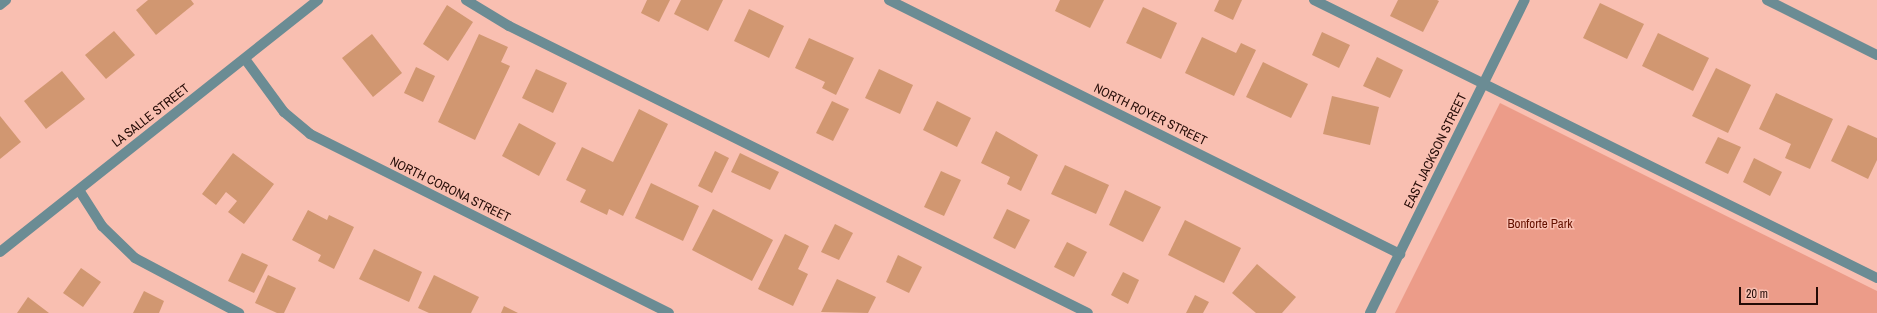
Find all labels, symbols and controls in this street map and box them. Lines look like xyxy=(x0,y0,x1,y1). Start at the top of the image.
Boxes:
street label: LA SALLE STREET xyxy=(109,81,193,151)
street label: NORTH ROYER STREET xyxy=(1091,81,1209,149)
street label: EAST JACKSON STREET xyxy=(1401,91,1471,211)
street label: NORTH CORONA STREET xyxy=(387,154,513,226)
park label: Bonforte Park xyxy=(1507,216,1573,232)
scale bar xyxy=(1741,279,1820,305)
text: 20 m xyxy=(1746,286,1768,302)

